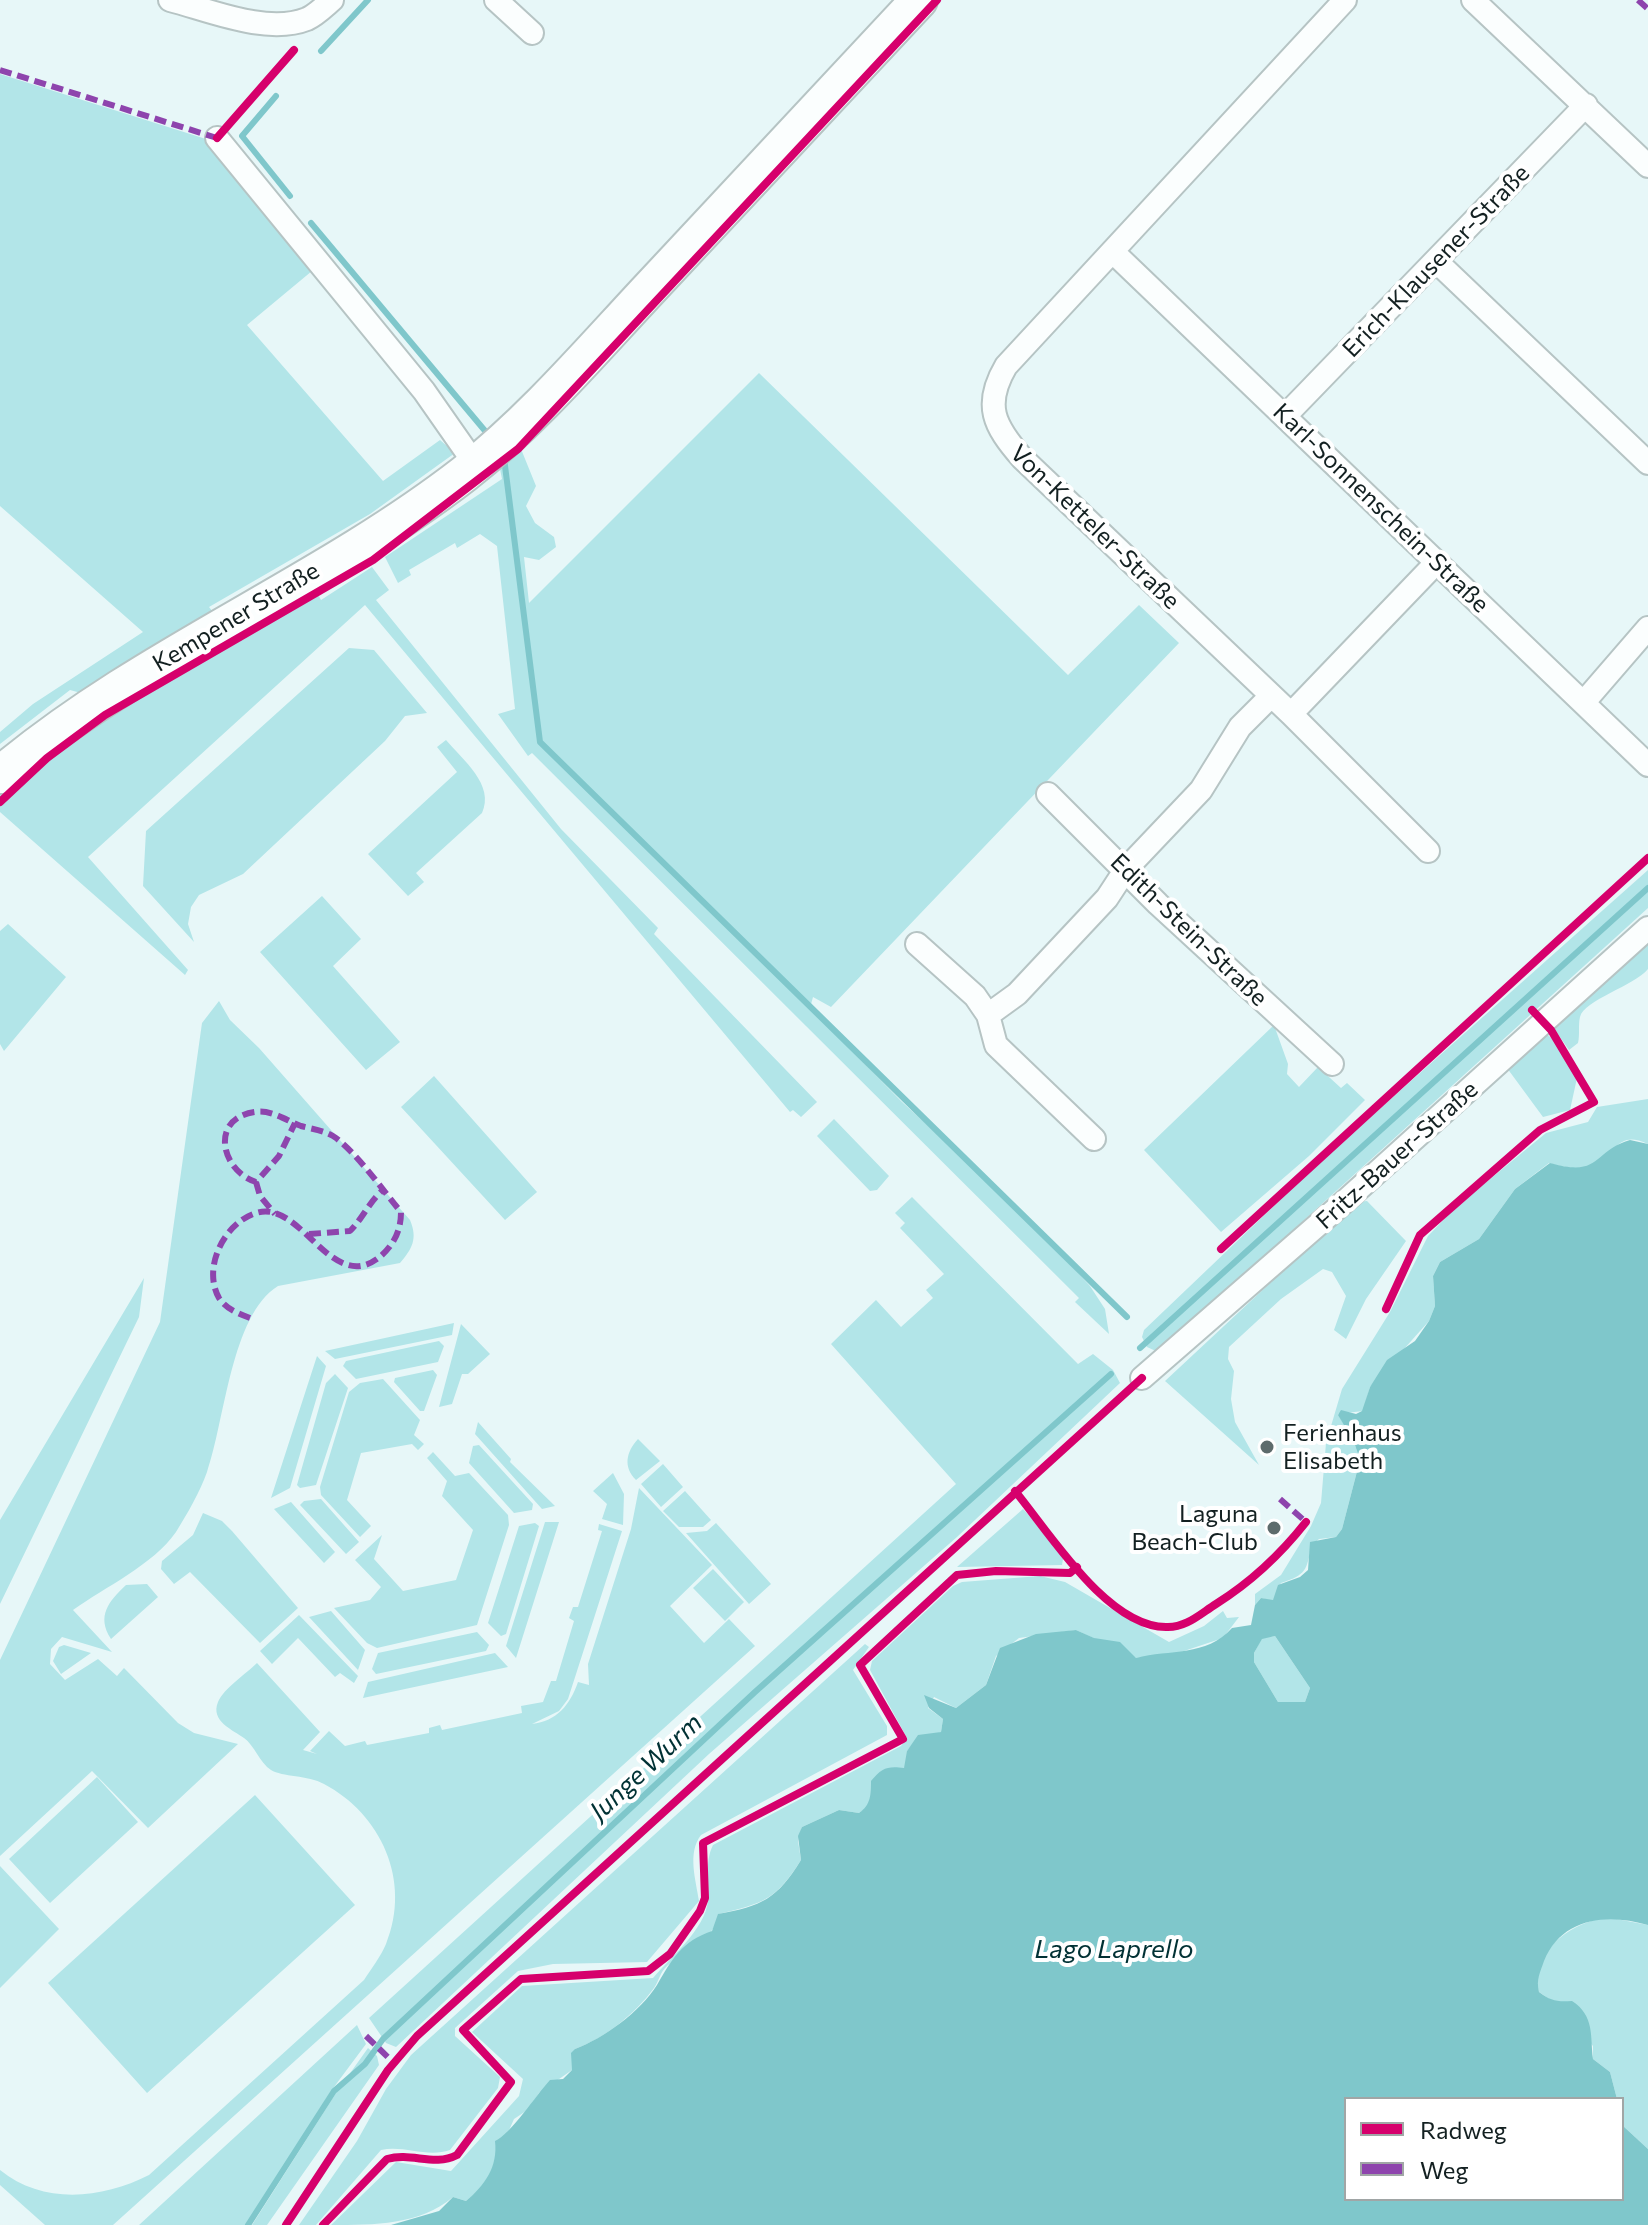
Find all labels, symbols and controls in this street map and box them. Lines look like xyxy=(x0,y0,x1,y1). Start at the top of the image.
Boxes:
street label: Erich-Klausener-Straße xyxy=(1337,159,1535,363)
street label: Karl-Sonnenschein-Straße xyxy=(1267,397,1495,619)
street label: Von-Ketteler-Straße xyxy=(1004,439,1186,615)
street label: Kempener Straße xyxy=(148,556,324,678)
street label: Edith-Stein-Straße xyxy=(1105,848,1273,1012)
street label: Fritz-Bauer-Straße xyxy=(1310,1075,1484,1235)
place label: Ferienhaus Elisabeth xyxy=(1283,1419,1402,1475)
marker: Ferienhaus Elisabeth xyxy=(1258,1438,1276,1456)
place label: Laguna Beach-Club xyxy=(1131,1500,1258,1556)
marker: Laguna Beach-Club xyxy=(1265,1519,1283,1537)
water label: Junge Wurm xyxy=(583,1707,709,1827)
water label: Lago Laprello xyxy=(1034,1933,1194,1965)
legend xyxy=(1344,2097,1624,2201)
text: Radweg xyxy=(1420,2115,1507,2144)
text: Weg xyxy=(1420,2155,1468,2184)

